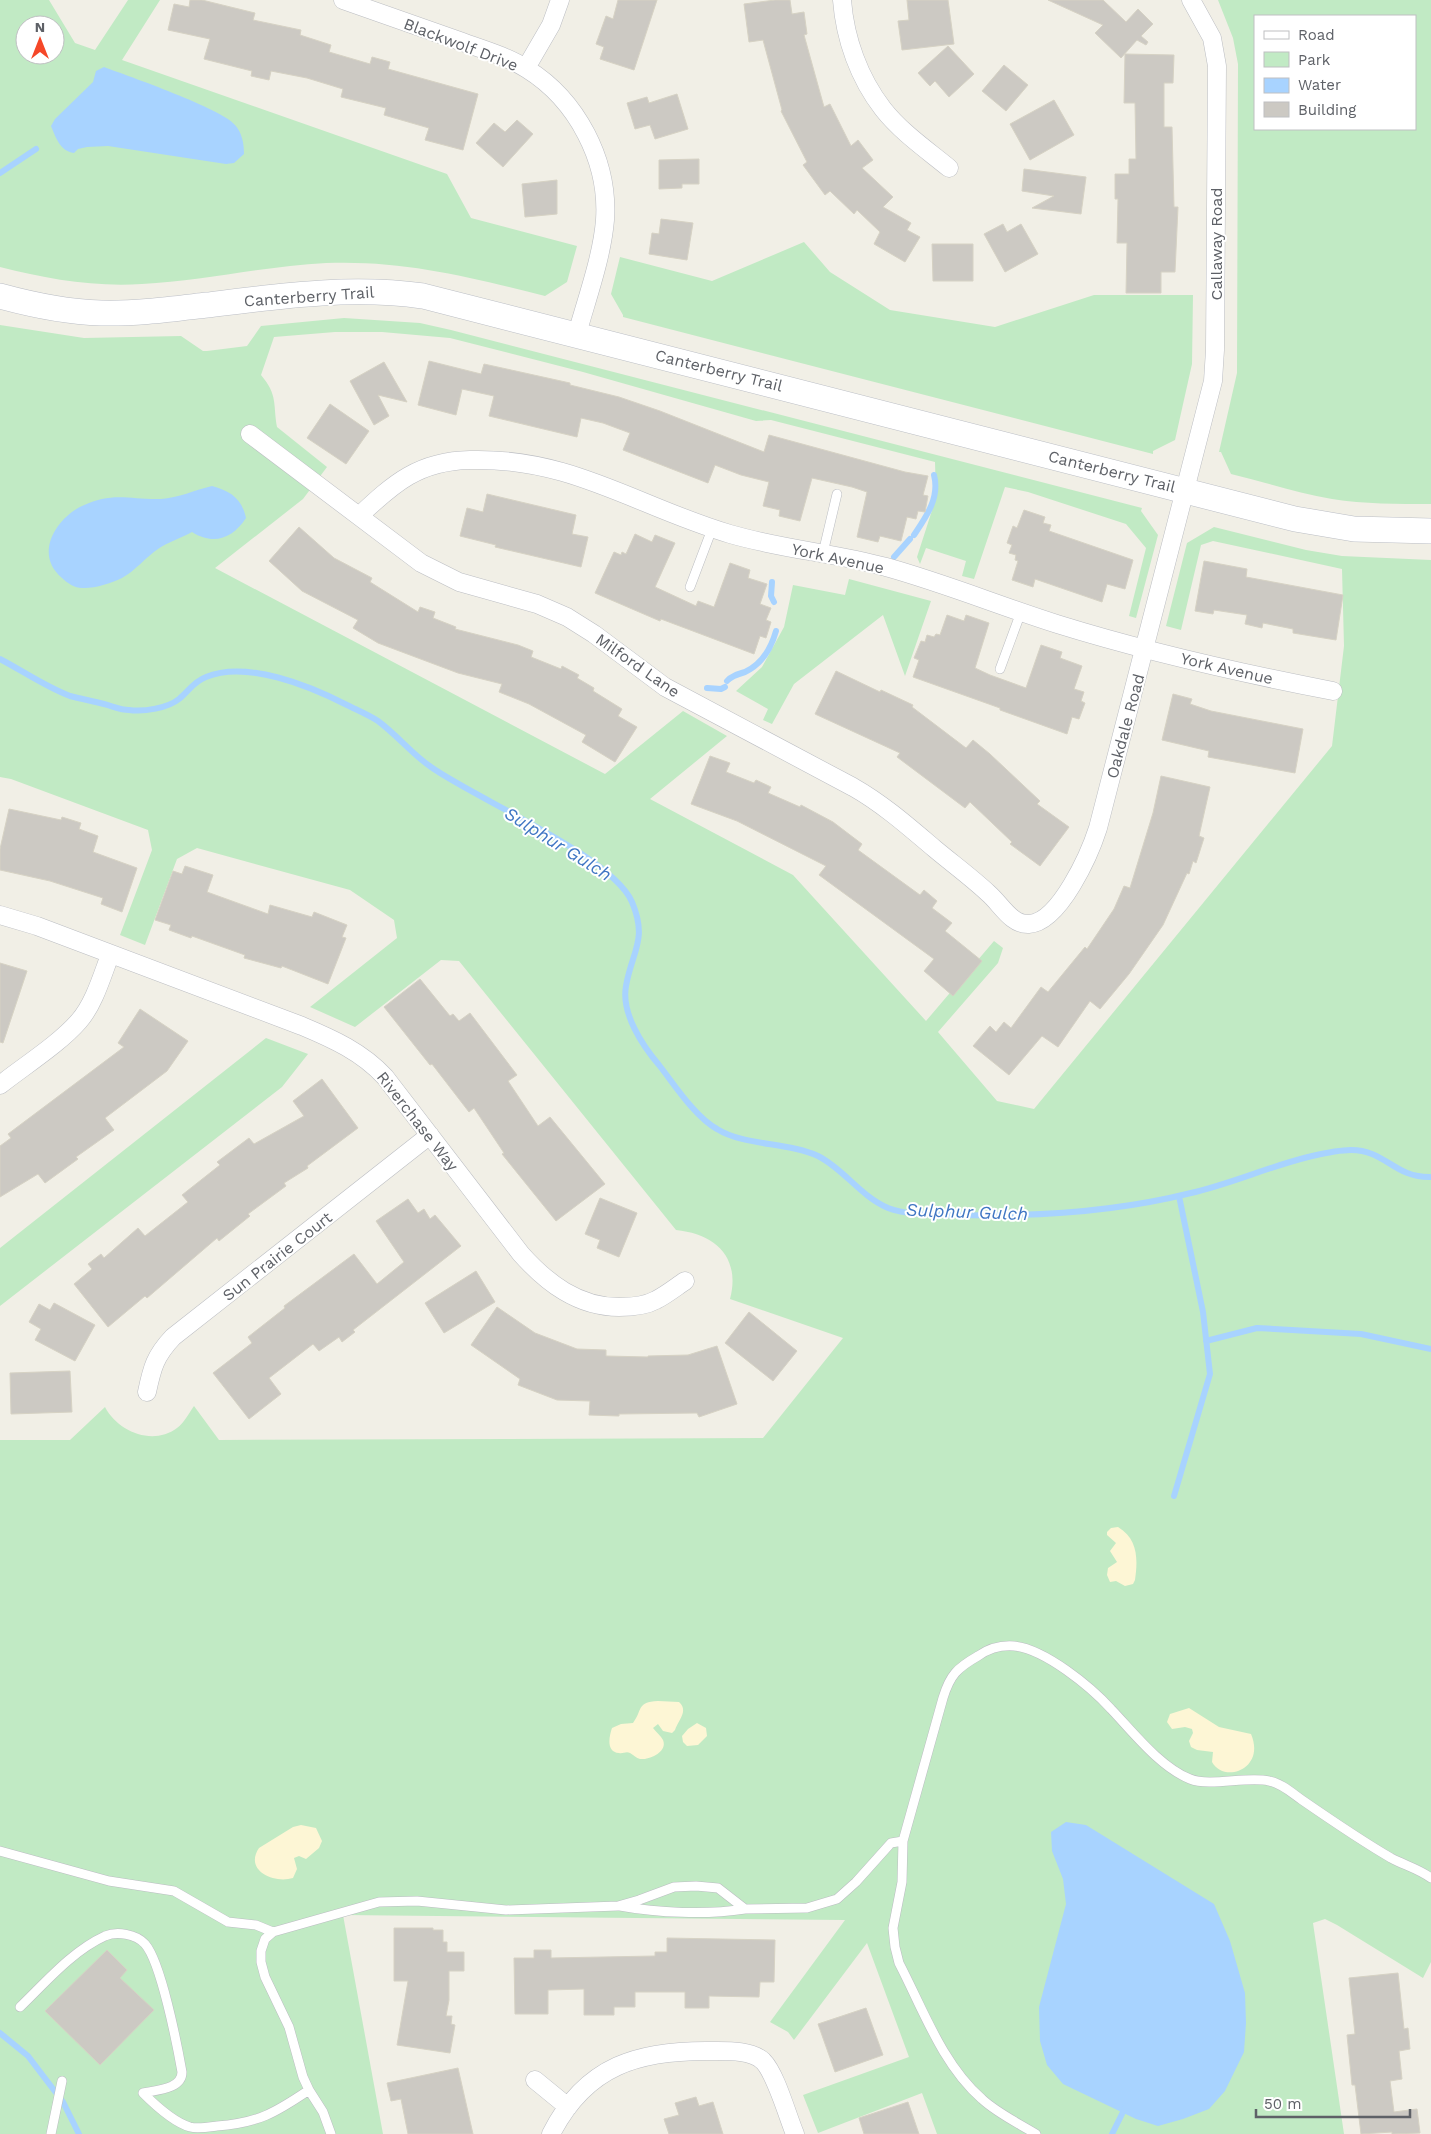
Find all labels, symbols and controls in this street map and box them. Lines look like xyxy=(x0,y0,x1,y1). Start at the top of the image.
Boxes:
street label: Blackwolf Drive xyxy=(401,14,521,75)
north arrow xyxy=(15,15,65,65)
legend xyxy=(1254,15,1416,130)
text: N xyxy=(35,19,45,35)
text: Road xyxy=(1298,26,1335,44)
text: Park xyxy=(1298,51,1331,69)
text: Water xyxy=(1298,76,1341,94)
text: Building xyxy=(1298,101,1356,119)
street label: Callaway Road xyxy=(1207,188,1226,300)
street label: Canterberry Trail xyxy=(243,282,375,311)
street label: Canterberry Trail xyxy=(653,345,785,396)
street label: Canterberry Trail xyxy=(1046,446,1178,497)
street label: York Avenue xyxy=(790,539,886,578)
street label: Milford Lane xyxy=(592,630,683,701)
street label: York Avenue xyxy=(1179,649,1275,688)
street label: Oakdale Road xyxy=(1102,672,1149,781)
water label: Sulphur Gulch xyxy=(501,802,616,885)
street label: Riverchase Way xyxy=(373,1068,463,1175)
water label: Sulphur Gulch xyxy=(906,1199,1028,1224)
street label: Sun Prairie Court xyxy=(219,1208,336,1305)
scale bar xyxy=(1256,2086,1410,2118)
text: 50 m xyxy=(1264,2095,1301,2113)

